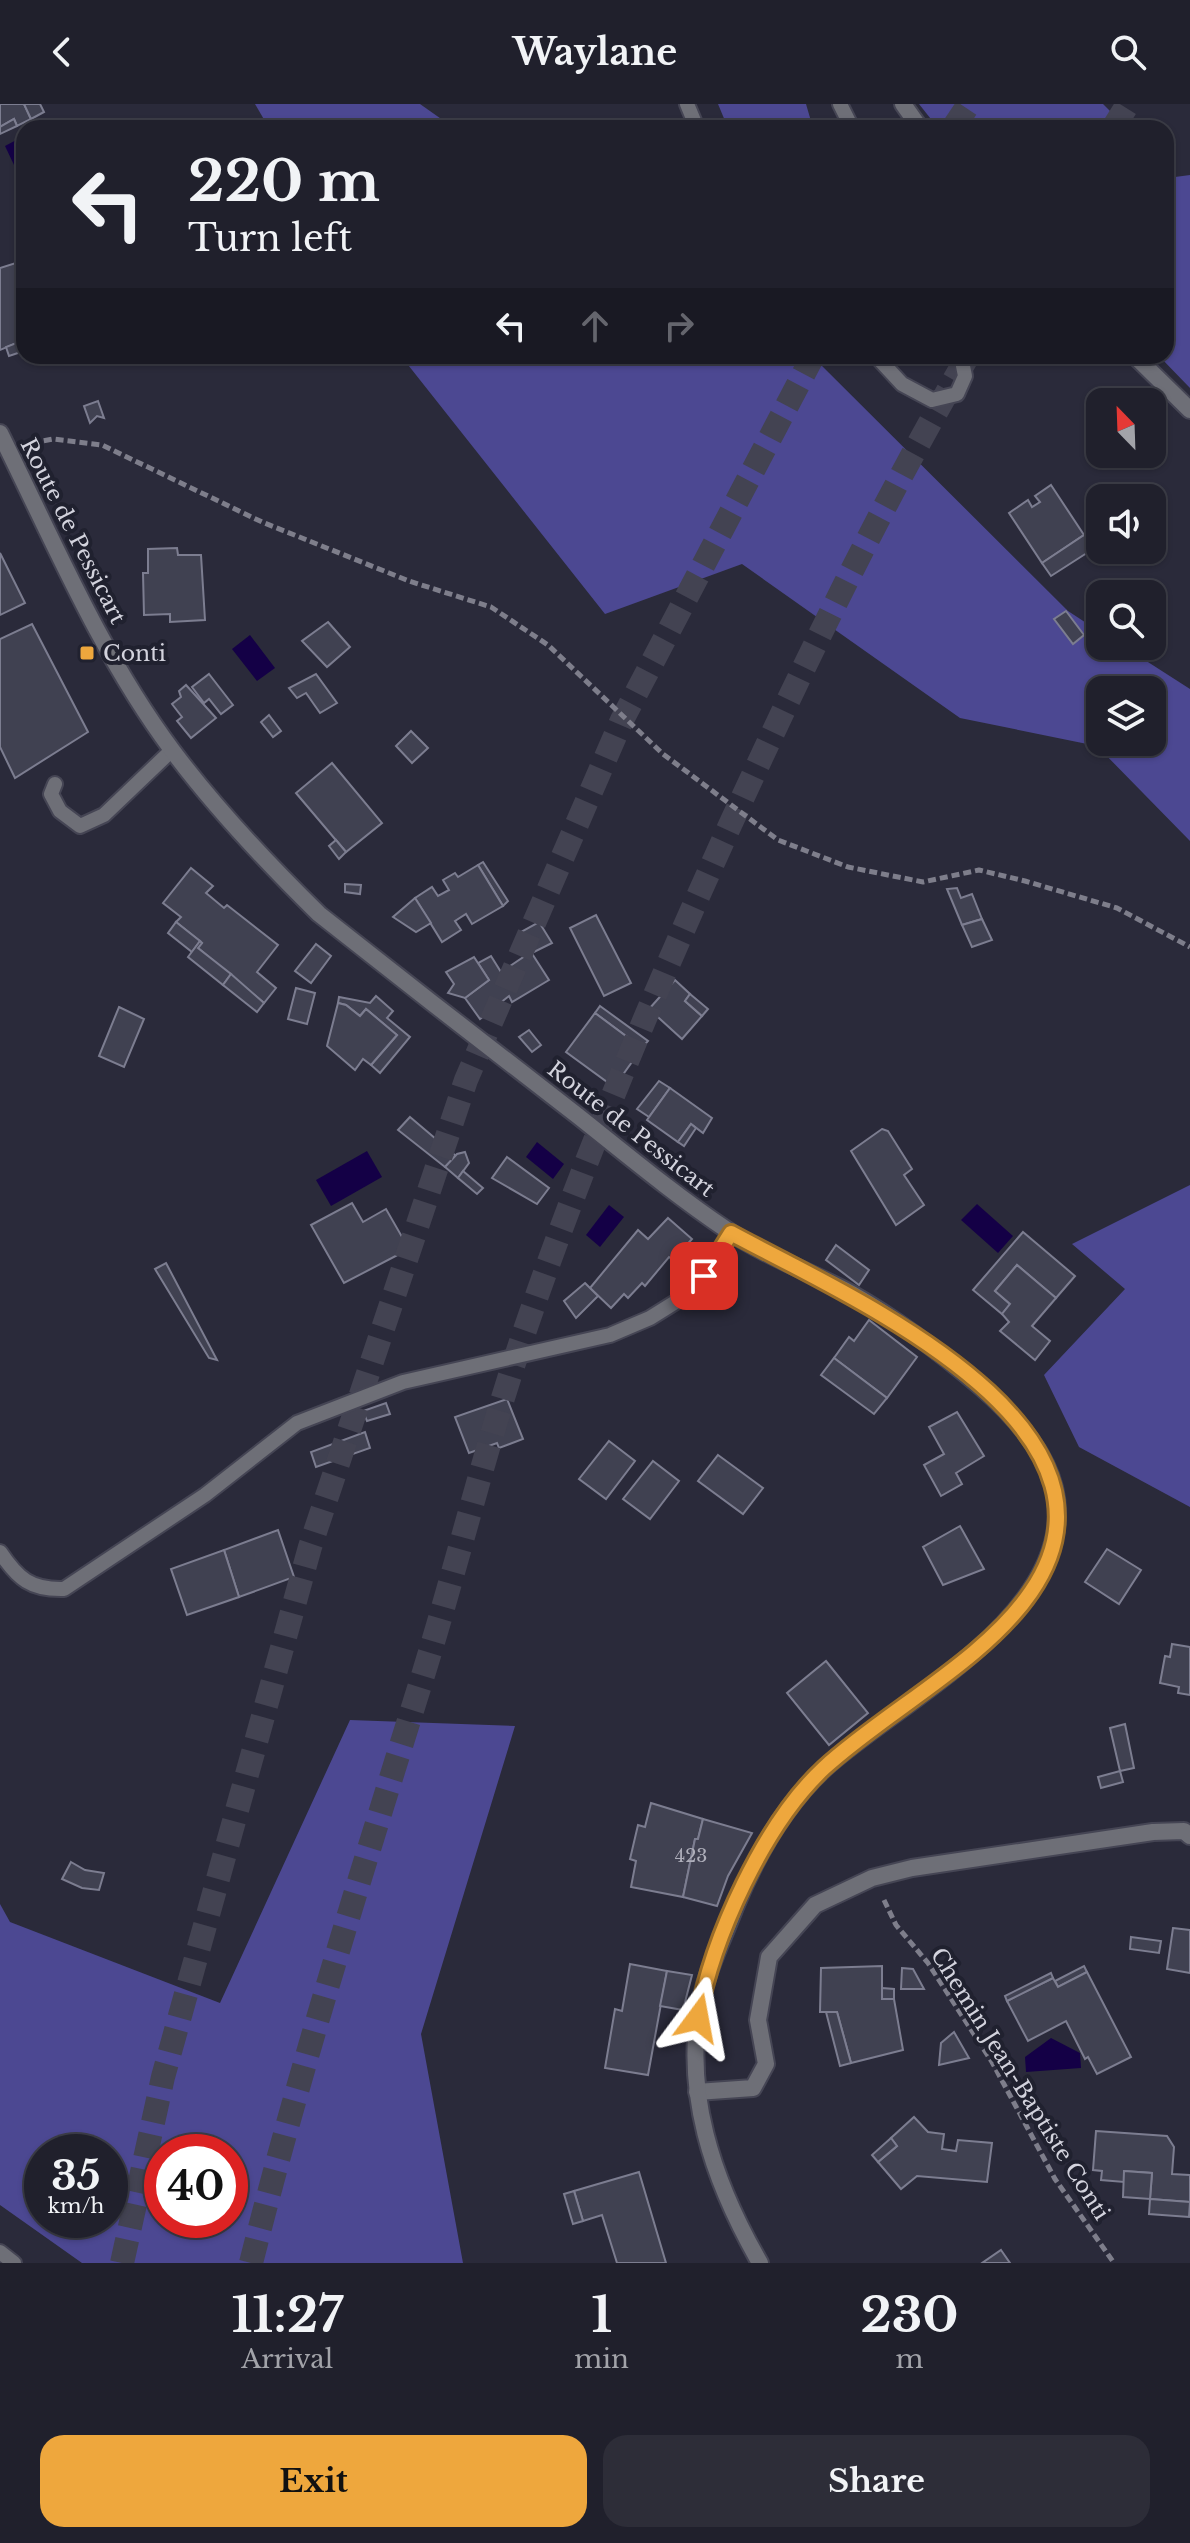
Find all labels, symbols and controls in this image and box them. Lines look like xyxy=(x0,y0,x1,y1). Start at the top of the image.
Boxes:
icon: back xyxy=(40,30,84,74)
text: Waylane xyxy=(513,30,677,75)
icon: search xyxy=(1106,30,1150,74)
text: 220 m xyxy=(188,147,380,216)
icon: left xyxy=(56,152,160,256)
text: Turn left xyxy=(188,216,352,261)
icon: left xyxy=(489,304,533,348)
icon: ahead xyxy=(573,304,617,348)
icon: right xyxy=(657,304,701,348)
north arrow xyxy=(1086,388,1166,468)
map controls xyxy=(1086,388,1166,756)
street label: Route de Pessicart xyxy=(15,434,132,629)
button: sound xyxy=(1086,484,1166,564)
button: search xyxy=(1086,580,1166,660)
place label: Conti xyxy=(103,640,167,667)
marker: Conti xyxy=(78,644,96,662)
button: layers xyxy=(1086,676,1166,756)
street label: Route de Pessicart xyxy=(542,1055,720,1203)
pin xyxy=(670,1242,738,1310)
icon: arrive xyxy=(682,1254,726,1298)
house number: 423 xyxy=(675,1845,707,1867)
street label: Chemin Jean-Baptiste Conti xyxy=(925,1943,1115,2226)
position arrow xyxy=(656,1976,740,2060)
speed limit sign: 40 xyxy=(144,2134,248,2238)
text: 35 xyxy=(51,2151,101,2201)
text: km/h xyxy=(48,2194,104,2218)
text: 11:27 xyxy=(231,2285,343,2345)
text: 1 xyxy=(591,2285,612,2345)
text: 230 xyxy=(860,2285,959,2345)
text: Arrival xyxy=(241,2343,333,2375)
text: min xyxy=(574,2343,629,2375)
text: m xyxy=(896,2343,923,2375)
button: Exit xyxy=(40,2435,587,2527)
button: Share xyxy=(603,2435,1150,2527)

